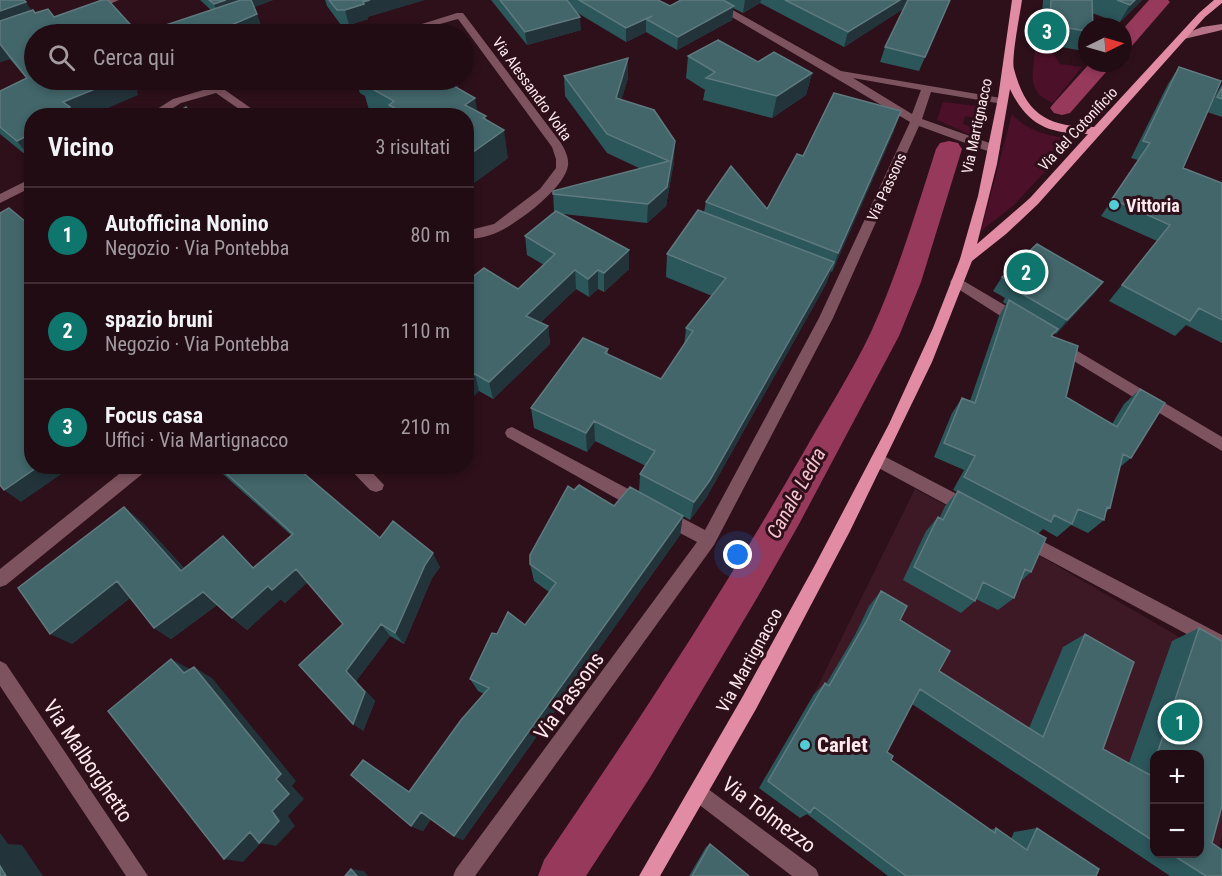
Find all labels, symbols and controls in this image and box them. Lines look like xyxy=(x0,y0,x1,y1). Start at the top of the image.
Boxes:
pin: 3 xyxy=(1028,9,1066,54)
north arrow xyxy=(1078,18,1132,72)
search box xyxy=(24,24,474,90)
street label: Via Alessandro Volta xyxy=(488,34,576,144)
icon: search xyxy=(45,41,78,74)
text: Cerca qui xyxy=(93,45,175,70)
street label: Via Martignacco xyxy=(958,77,996,175)
street label: Via del Cotonificio xyxy=(1035,83,1121,175)
text: Vicino xyxy=(48,132,114,162)
text: 3 risultati xyxy=(375,135,450,159)
street label: Via Passons xyxy=(863,150,911,224)
place label: Vittoria xyxy=(1126,195,1180,216)
marker: Vittoria xyxy=(1107,198,1121,212)
text: Autofficina Nonino xyxy=(105,211,269,236)
text: 1 xyxy=(62,223,73,247)
text: 80 m xyxy=(411,223,450,247)
text: Negozio · Via Pontebba xyxy=(105,236,289,260)
pin: 2 xyxy=(1006,250,1046,294)
text: spazio bruni xyxy=(105,307,213,332)
text: 2 xyxy=(62,319,73,343)
text: 110 m xyxy=(401,319,450,343)
text: Negozio · Via Pontebba xyxy=(105,332,289,356)
text: Focus casa xyxy=(105,403,203,428)
text: 3 xyxy=(62,415,73,439)
text: 210 m xyxy=(401,415,450,439)
text: Uffici · Via Martignacco xyxy=(105,428,288,452)
water label: Canale Ledra xyxy=(761,444,831,542)
your location xyxy=(723,540,752,569)
street label: Via Martignacco xyxy=(712,604,786,716)
street label: Via Passons xyxy=(529,647,609,745)
street label: Via Malborghetto xyxy=(38,695,138,827)
pin: 1 xyxy=(1160,700,1200,744)
place label: Carlet xyxy=(817,733,868,757)
marker: Carlet xyxy=(798,738,812,752)
map controls xyxy=(1150,750,1204,858)
button: + xyxy=(1150,750,1204,804)
street label: Via Tolmezzo xyxy=(718,772,820,858)
button: − xyxy=(1150,804,1204,858)

